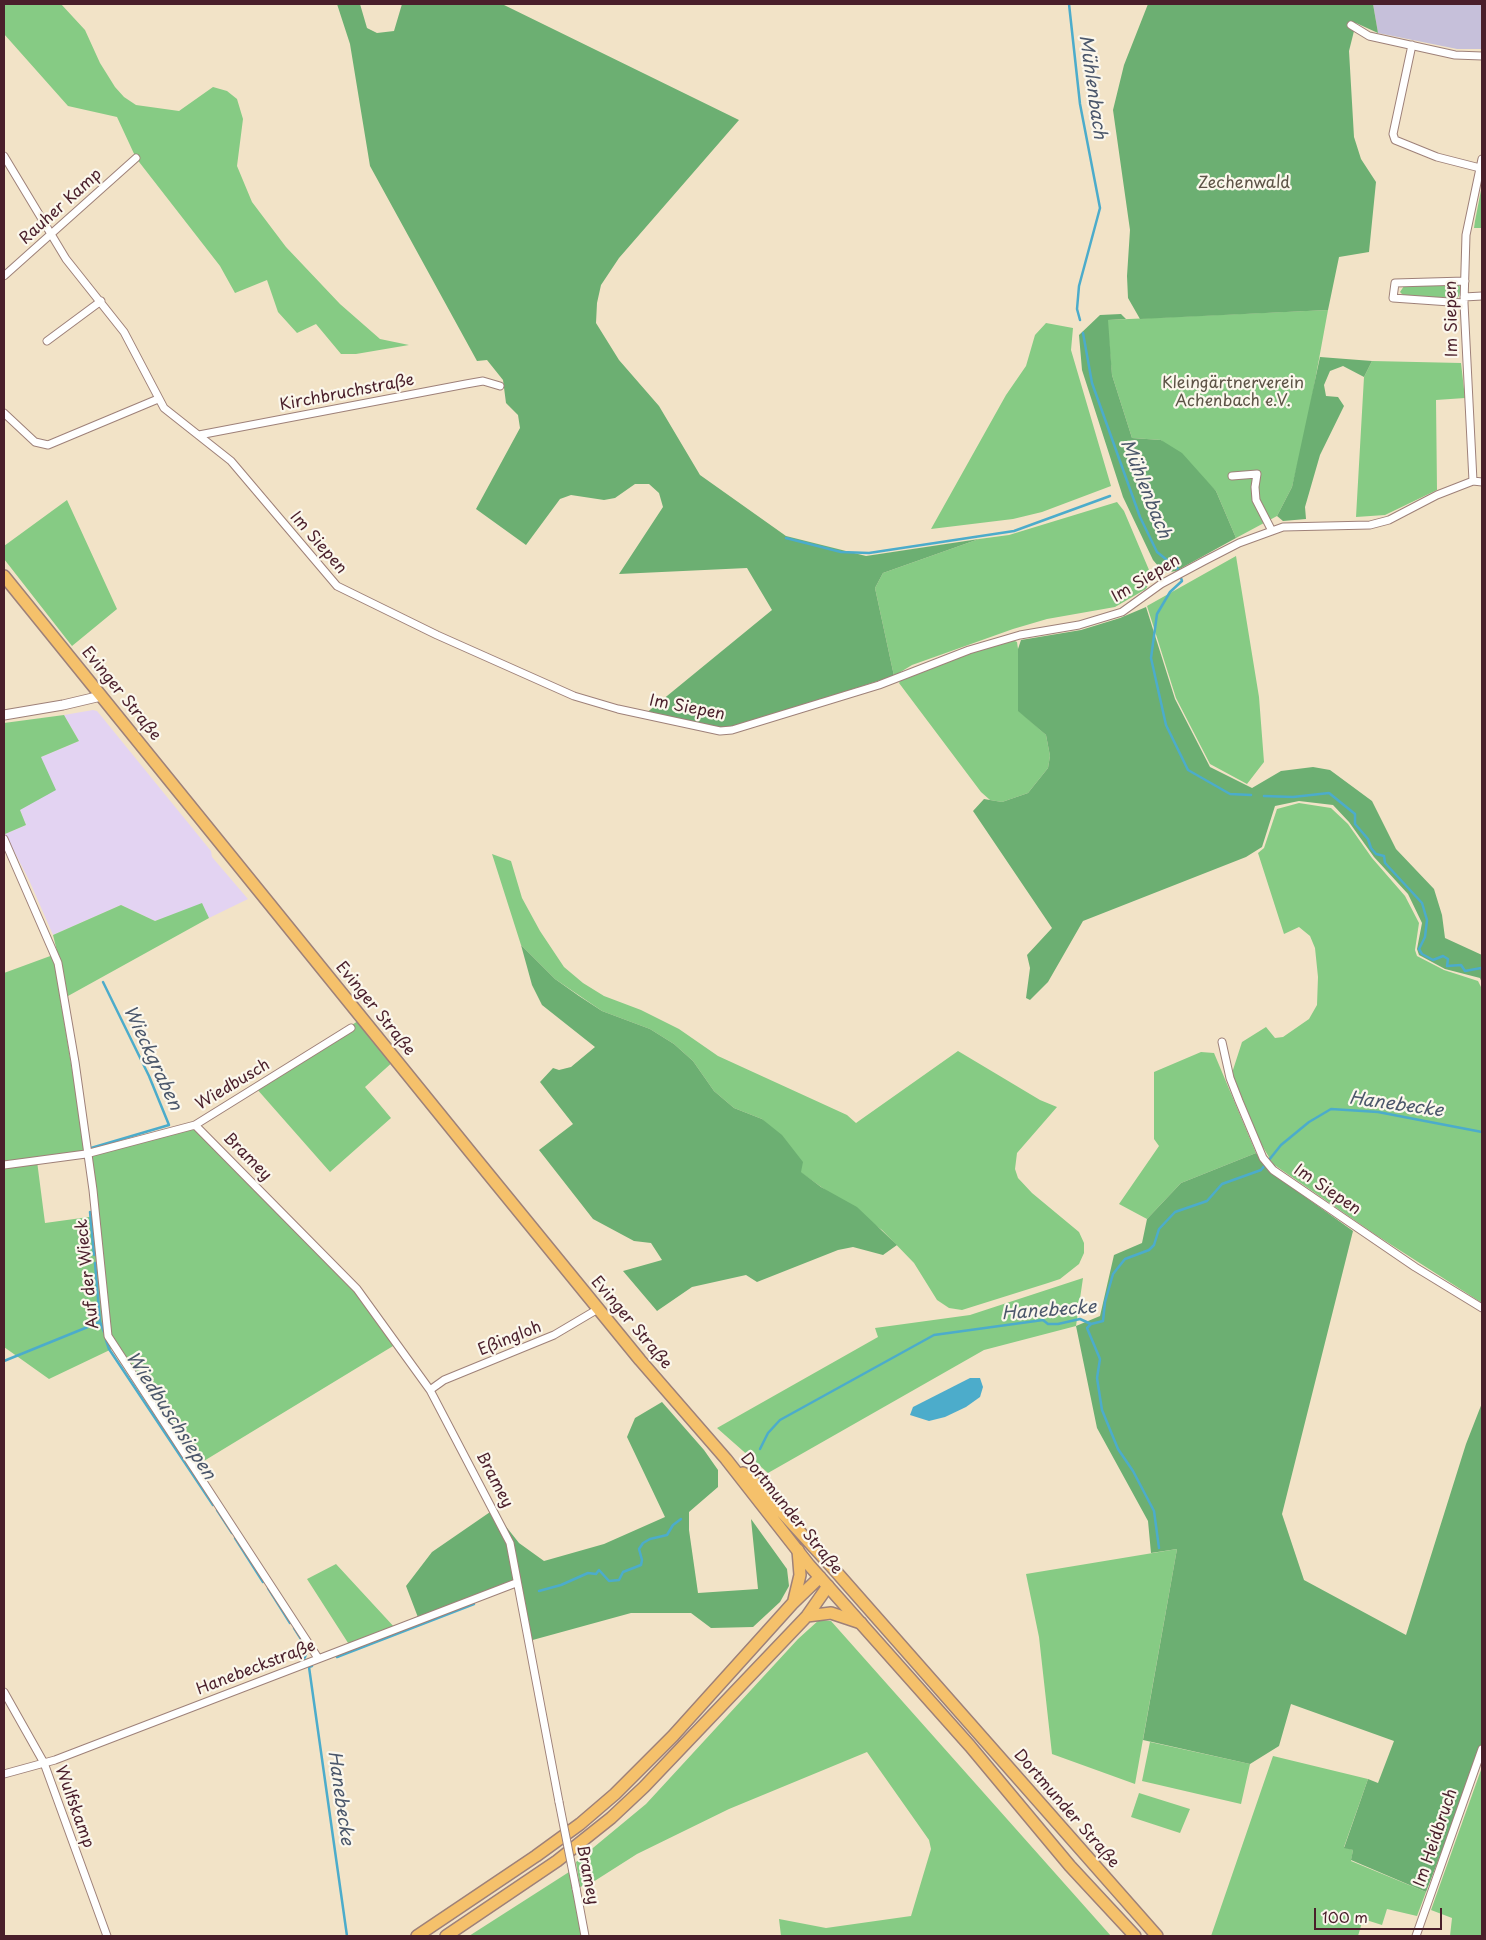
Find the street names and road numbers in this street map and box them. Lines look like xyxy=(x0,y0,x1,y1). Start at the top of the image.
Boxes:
street label: Rauher Kamp xyxy=(16,165,106,249)
street label: Im Siepen xyxy=(1442,281,1462,357)
street label: Kirchbruchstraße xyxy=(278,371,416,415)
street label: Im Siepen xyxy=(286,508,350,578)
street label: Im Siepen xyxy=(1108,551,1184,607)
street label: Evinger Straße xyxy=(77,643,165,745)
street label: Im Siepen xyxy=(648,691,726,725)
street label: Evinger Straße xyxy=(331,958,419,1060)
street label: Wiedbusch xyxy=(193,1055,273,1115)
street label: Bramey xyxy=(219,1129,275,1185)
street label: Im Siepen xyxy=(1290,1161,1364,1219)
street label: Auf der Wieck xyxy=(73,1218,103,1330)
street label: Evinger Straße xyxy=(587,1273,675,1373)
street label: Eßingloh xyxy=(476,1318,544,1360)
street label: Bramey xyxy=(471,1449,517,1511)
street label: Dortmunder Straße xyxy=(736,1449,846,1579)
street label: Hanebeckstraße xyxy=(194,1636,318,1700)
street label: Dortmunder Straße xyxy=(1009,1746,1123,1872)
street label: Wulfskamp xyxy=(50,1763,98,1851)
street label: Im Heidbruch xyxy=(1410,1786,1462,1890)
street label: Bramey xyxy=(572,1843,602,1907)

